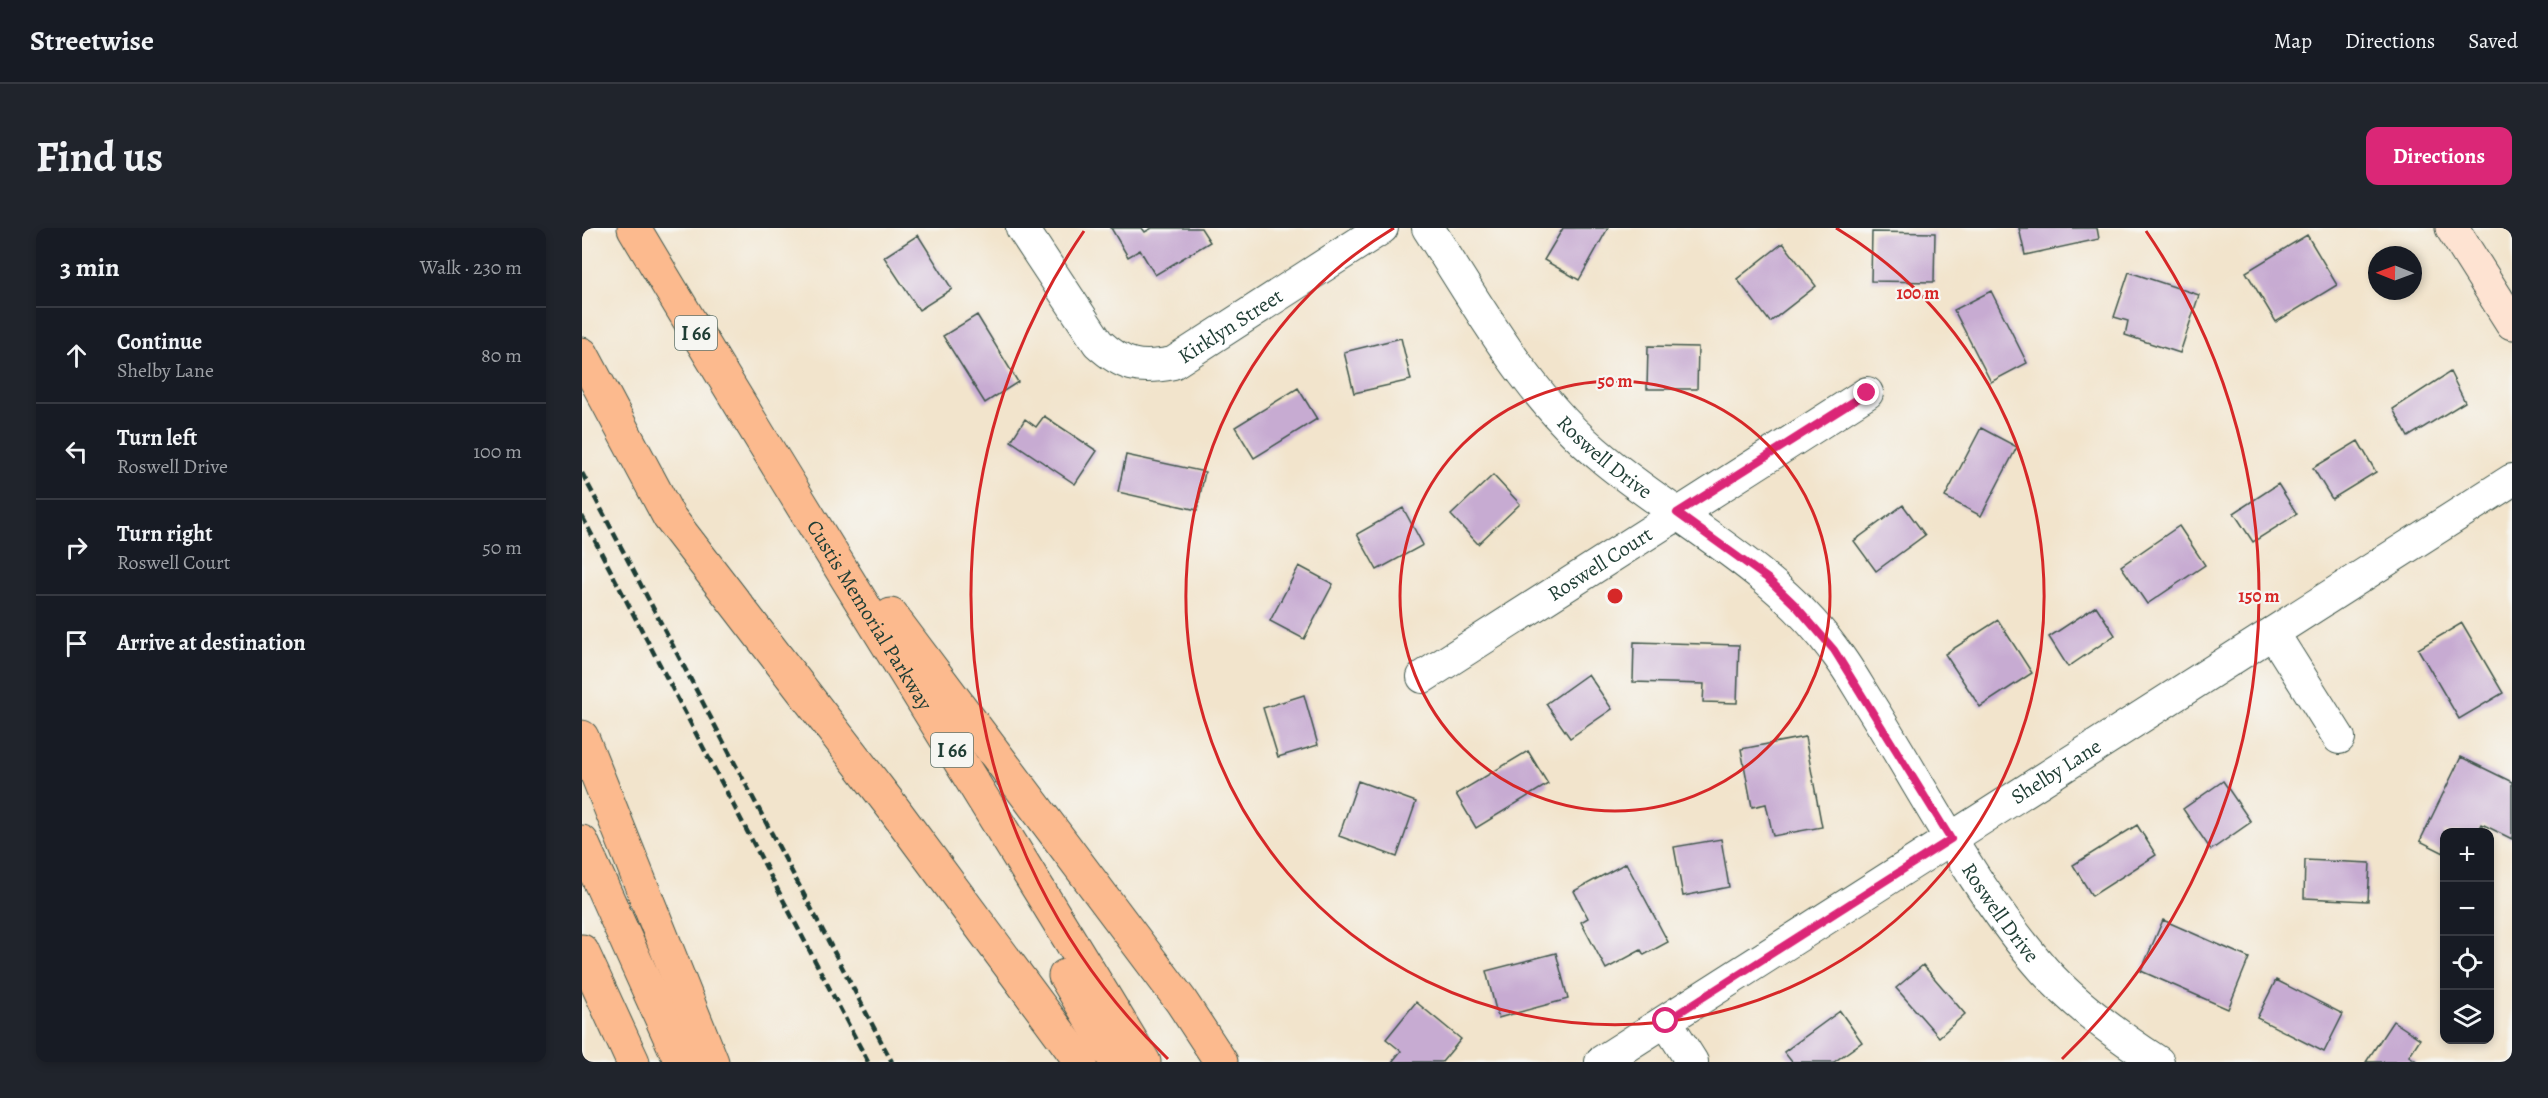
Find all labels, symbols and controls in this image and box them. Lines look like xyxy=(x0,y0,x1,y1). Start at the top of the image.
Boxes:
text: Streetwise xyxy=(30,22,154,60)
text: Map xyxy=(2274,27,2312,55)
text: Directions xyxy=(2345,27,2435,55)
text: Saved xyxy=(2468,27,2518,55)
button: Directions xyxy=(2366,127,2512,185)
text: Find us xyxy=(36,128,163,185)
north arrow xyxy=(2368,246,2422,300)
text: 3 min xyxy=(60,250,120,285)
text: Walk · 230 m xyxy=(420,254,522,281)
text: 100 m xyxy=(1897,281,1939,305)
street label: Kirklyn Street xyxy=(1173,282,1288,370)
road number: I 66 xyxy=(675,316,717,350)
text: Continue xyxy=(117,327,202,357)
icon: ahead xyxy=(60,339,93,372)
text: 80 m xyxy=(481,342,522,369)
text: Shelby Lane xyxy=(117,357,214,384)
text: 50 m xyxy=(1598,369,1632,393)
route end xyxy=(1853,379,1879,405)
street label: Roswell Drive xyxy=(1551,409,1658,505)
text: Turn left xyxy=(117,423,197,453)
icon: left xyxy=(60,435,93,468)
text: 100 m xyxy=(473,438,522,465)
text: Roswell Drive xyxy=(117,453,228,480)
street label: Custis Memorial Parkway xyxy=(800,514,939,716)
text: Turn right xyxy=(117,519,213,549)
street label: Roswell Court xyxy=(1542,520,1658,608)
icon: right xyxy=(60,531,93,564)
text: 50 m xyxy=(482,534,522,561)
text: Roswell Court xyxy=(117,549,230,576)
text: 150 m xyxy=(2238,584,2280,608)
centre of rings xyxy=(1605,586,1625,606)
icon: arrive xyxy=(60,627,93,660)
text: Arrive at destination xyxy=(117,628,306,658)
street label: Shelby Lane xyxy=(2006,732,2107,811)
road number: I 66 xyxy=(931,733,973,767)
map controls xyxy=(2440,828,2494,1044)
button: + xyxy=(2440,828,2494,882)
street label: Roswell Drive xyxy=(1955,857,2046,969)
button: − xyxy=(2440,882,2494,936)
button: locate xyxy=(2440,936,2494,990)
button: layers xyxy=(2440,990,2494,1044)
route start xyxy=(1652,1007,1678,1033)

